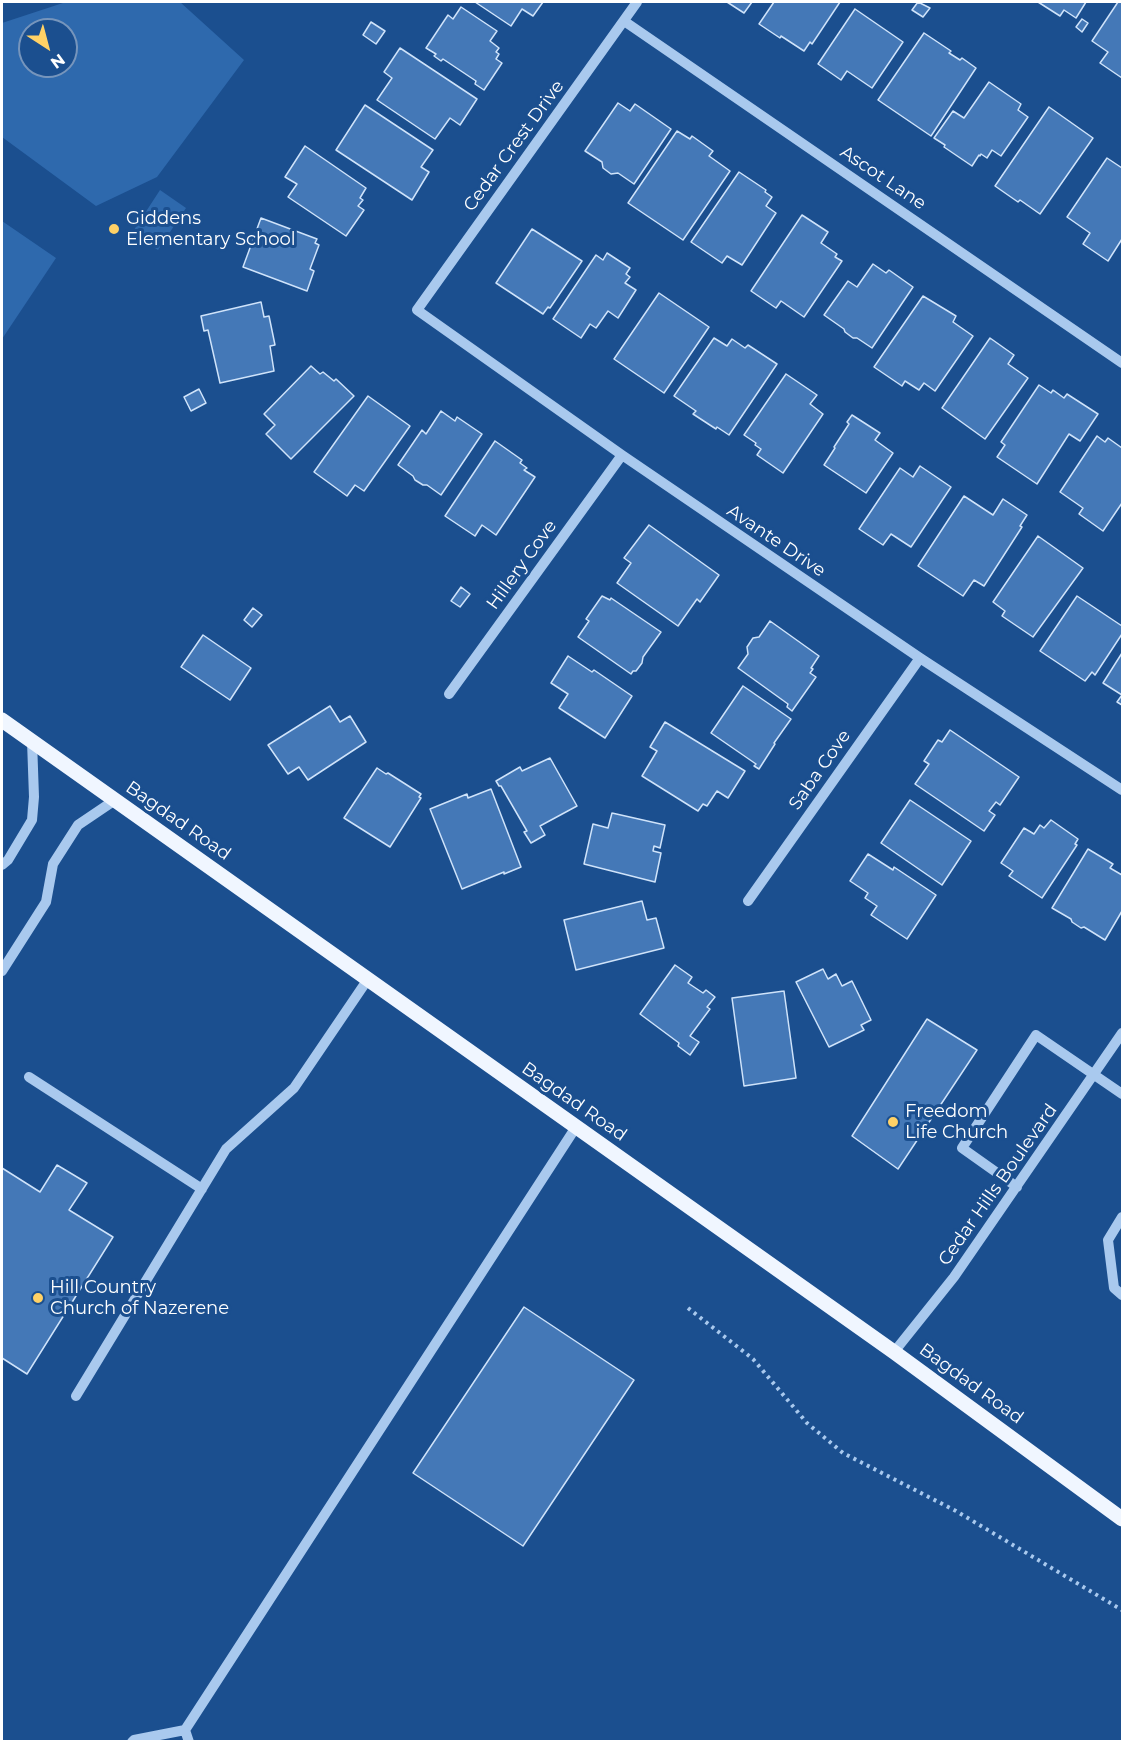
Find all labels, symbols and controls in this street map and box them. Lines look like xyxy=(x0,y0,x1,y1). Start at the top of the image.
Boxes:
north arrow xyxy=(18,18,78,78)
text: N xyxy=(47,50,69,73)
street label: Cedar Crest Drive xyxy=(459,76,569,216)
street label: Ascot Lane xyxy=(836,141,930,215)
place label: Giddens Elementary School xyxy=(126,208,296,250)
marker: Giddens Elementary School xyxy=(107,222,121,236)
street label: Avante Drive xyxy=(723,500,829,582)
street label: Hillery Cove xyxy=(482,516,562,614)
street label: Saba Cove xyxy=(785,726,855,814)
street label: Bagdad Road xyxy=(121,777,235,865)
street label: Bagdad Road xyxy=(517,1058,631,1146)
street label: Cedar Hills Boulevard xyxy=(934,1100,1062,1270)
place label: Freedom Life Church xyxy=(905,1101,1008,1144)
marker: Freedom Life Church xyxy=(886,1115,900,1129)
place label: Hill Country Church of Nazerene xyxy=(50,1277,229,1320)
marker: Hill Country Church of Nazerene xyxy=(31,1291,45,1305)
street label: Bagdad Road xyxy=(915,1339,1027,1429)

